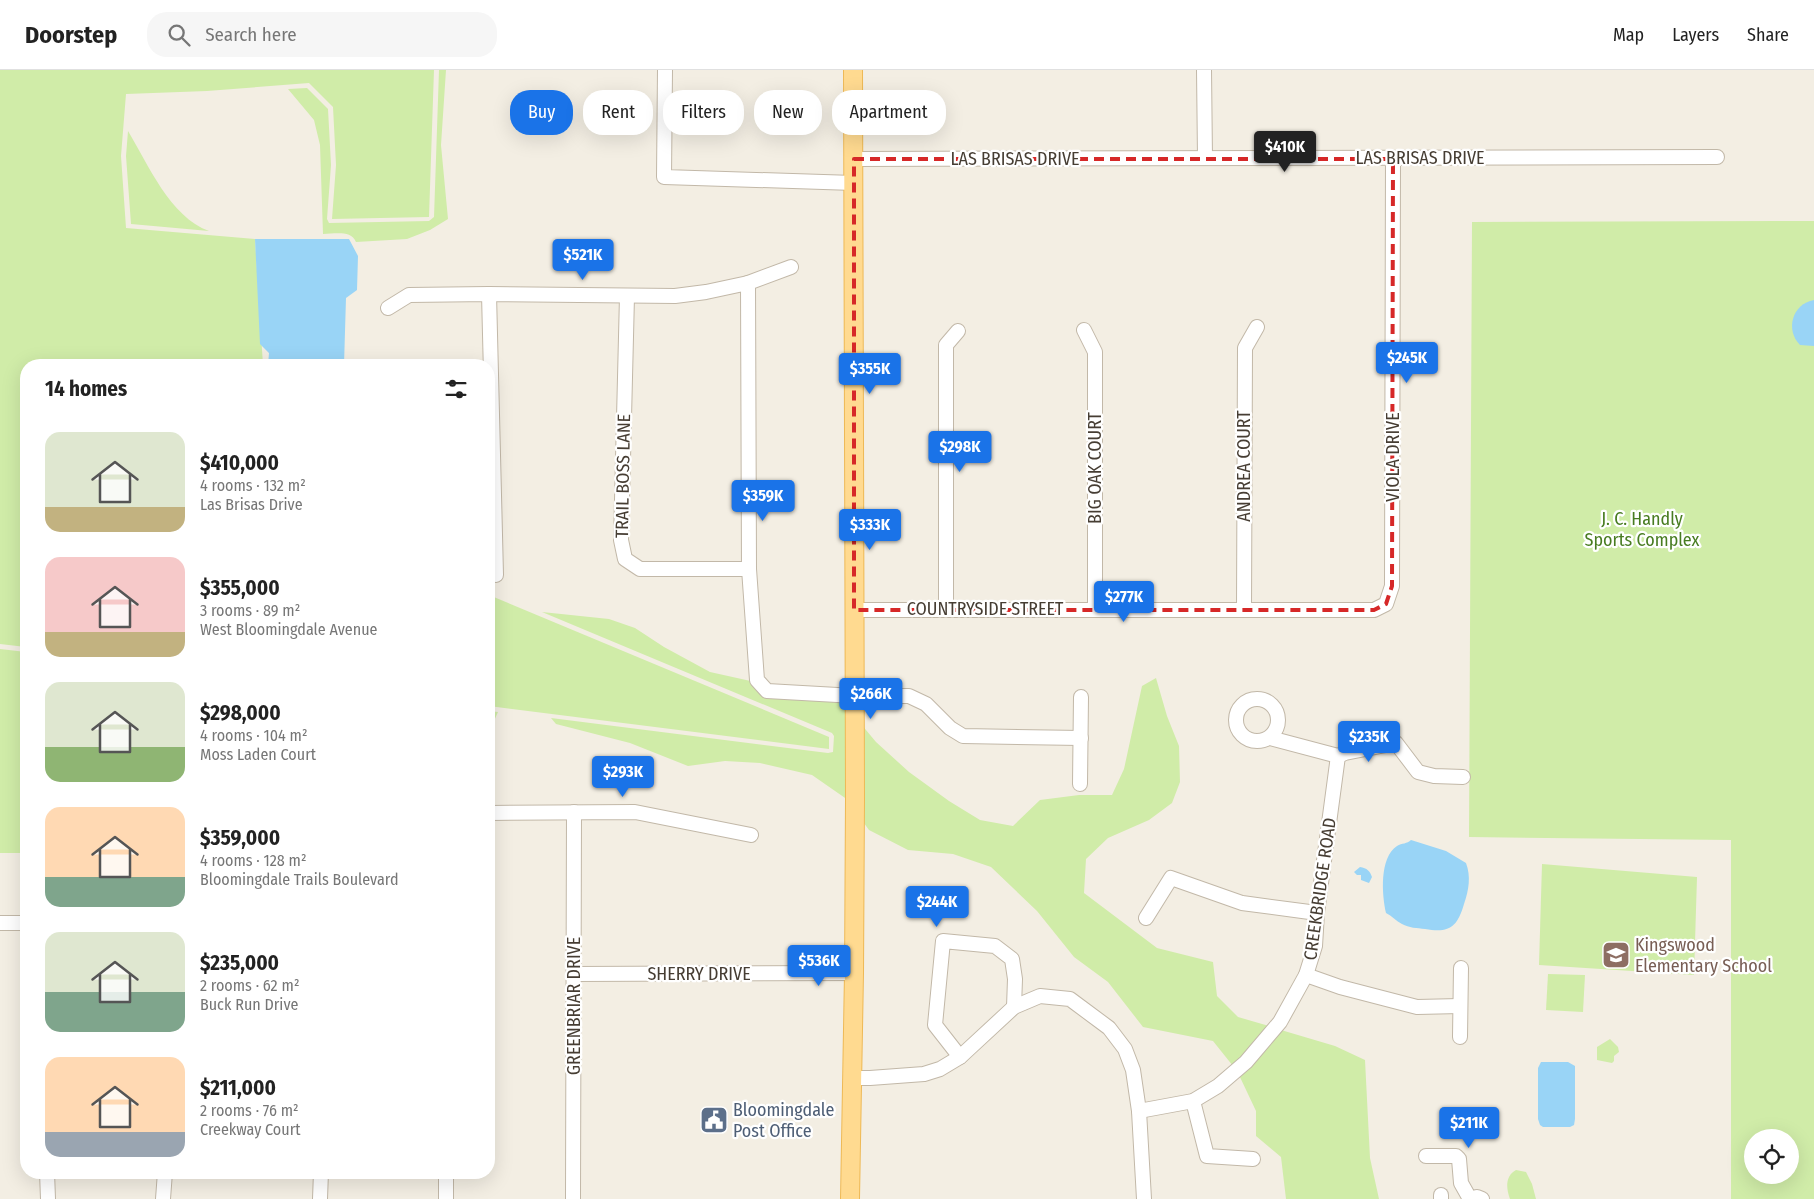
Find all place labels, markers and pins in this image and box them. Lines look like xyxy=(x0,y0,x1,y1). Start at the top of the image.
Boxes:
pin: $410K xyxy=(1250,131,1320,173)
pin: $521K xyxy=(548,238,618,281)
pin: $245K xyxy=(1372,342,1442,384)
pin: $355K xyxy=(835,352,905,395)
pin: $298K xyxy=(925,430,995,473)
pin: $359K xyxy=(728,480,798,522)
pin: $333K xyxy=(835,508,905,551)
pin: $277K xyxy=(1089,580,1159,623)
pin: $266K xyxy=(836,678,906,720)
pin: $235K xyxy=(1334,720,1404,763)
pin: $293K xyxy=(588,756,658,798)
pin: $244K xyxy=(902,886,972,928)
place label: Kingswood Elementary School xyxy=(1635,934,1772,977)
school or university icon: Kingswood Elementary School xyxy=(1601,940,1631,970)
pin: $536K xyxy=(784,944,854,987)
place label: Bloomingdale Post Office xyxy=(733,1099,834,1142)
public building icon: Bloomingdale Post Office xyxy=(699,1105,729,1135)
pin: $211K xyxy=(1434,1106,1504,1149)

